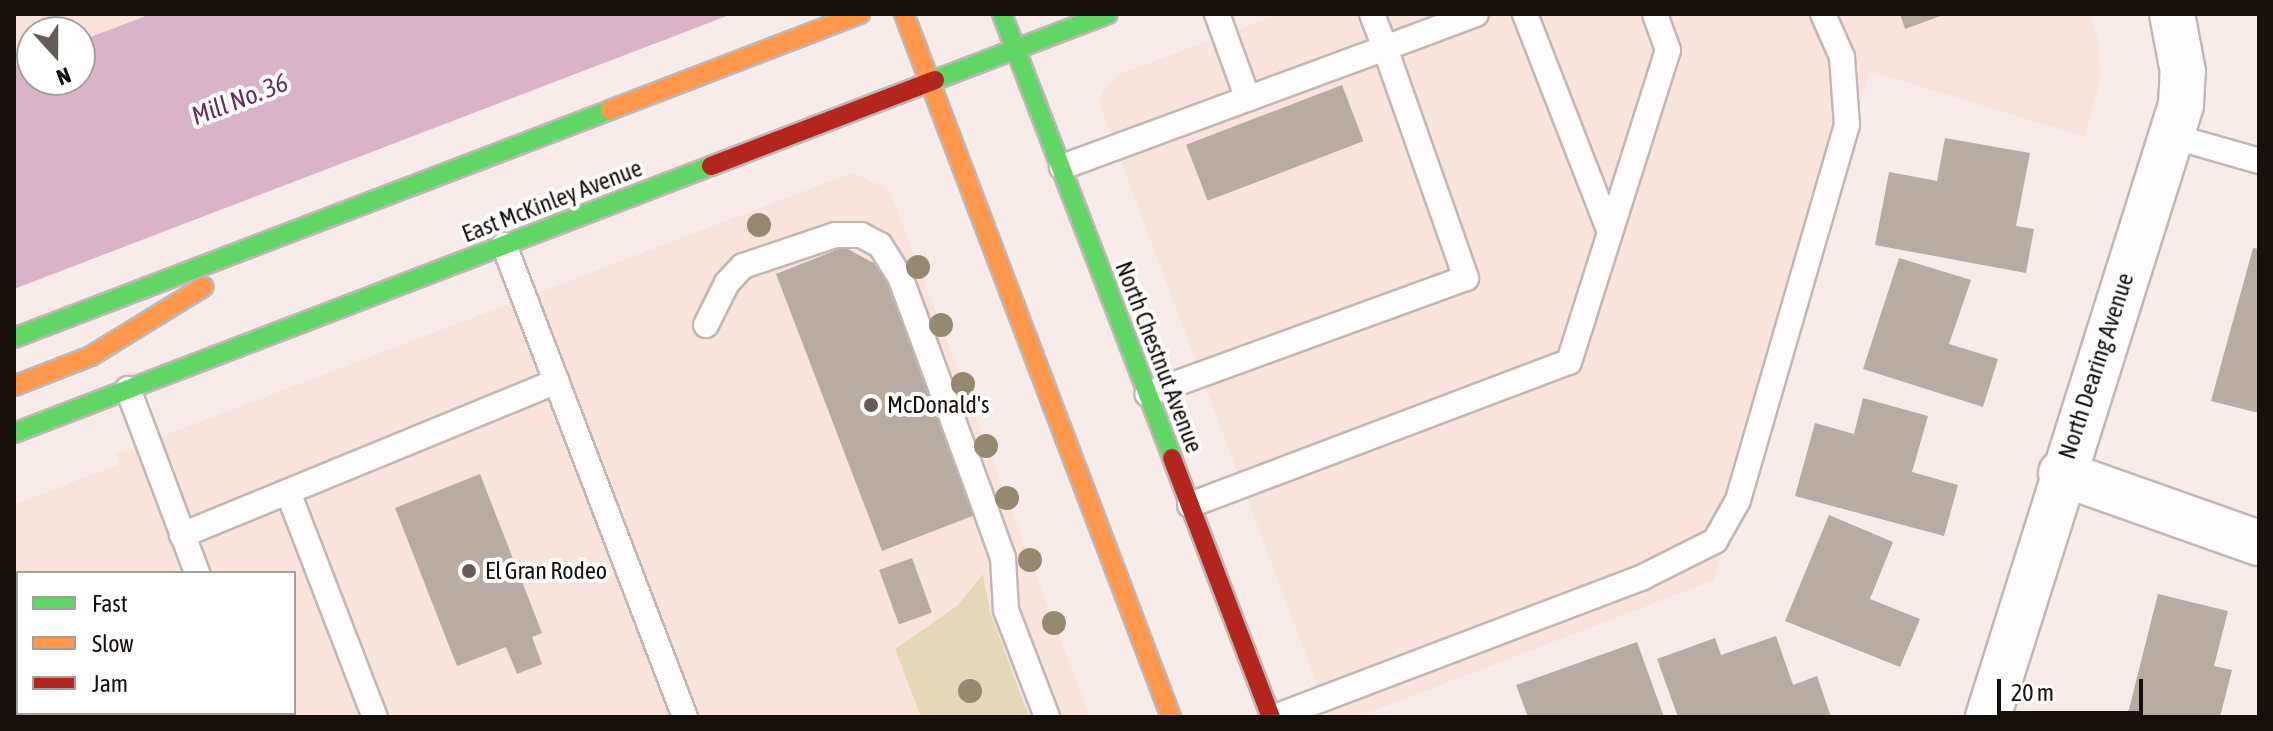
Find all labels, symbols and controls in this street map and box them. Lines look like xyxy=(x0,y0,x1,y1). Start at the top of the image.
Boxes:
north arrow xyxy=(16,16,96,96)
text: N xyxy=(53,62,75,91)
water label: Mill No. 36 xyxy=(187,67,293,133)
street label: East McKinley Avenue xyxy=(458,153,646,249)
street label: North Chestnut Avenue xyxy=(1109,257,1209,457)
street label: North Dearing Avenue xyxy=(2052,269,2140,463)
place label: McDonald's xyxy=(887,391,989,419)
marker: McDonald's xyxy=(862,396,880,414)
place label: El Gran Rodeo xyxy=(485,557,607,585)
marker: El Gran Rodeo xyxy=(460,562,478,580)
legend xyxy=(16,571,296,715)
text: Fast xyxy=(92,590,128,617)
text: Slow xyxy=(92,630,134,657)
scale bar xyxy=(2001,663,2147,713)
text: Jam xyxy=(92,670,128,697)
text: 20 m xyxy=(2011,679,2054,706)

